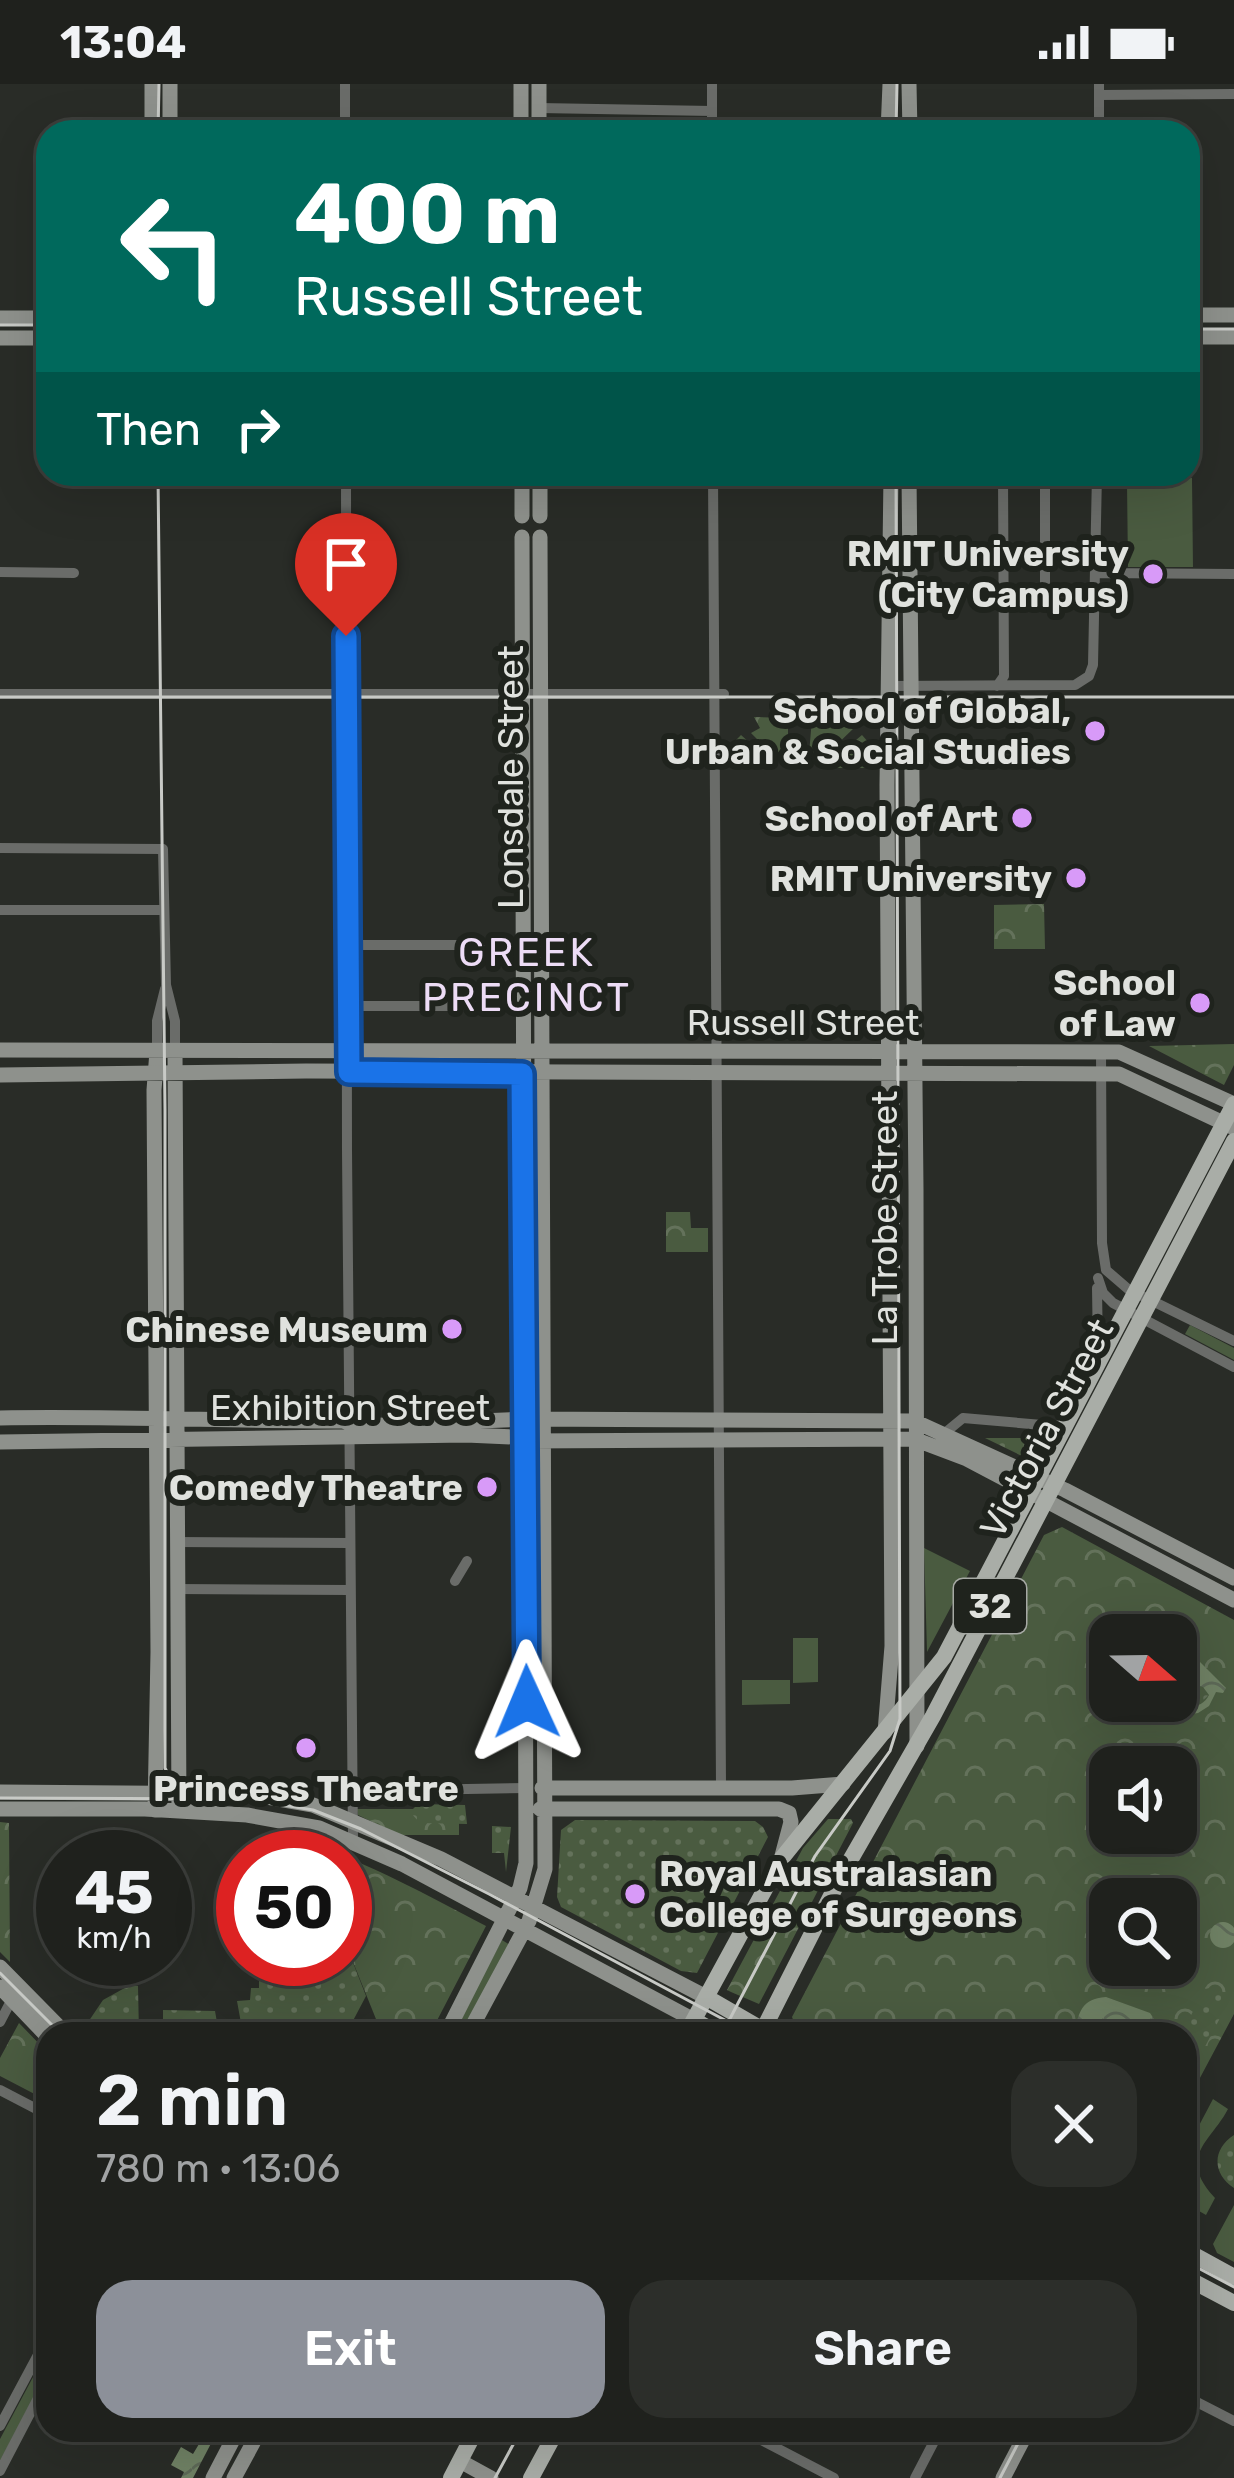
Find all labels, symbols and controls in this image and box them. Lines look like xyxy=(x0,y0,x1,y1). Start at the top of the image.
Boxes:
text: 13:04 xyxy=(60,16,187,69)
text: 400 m xyxy=(294,164,560,264)
icon: left xyxy=(96,168,252,324)
text: Russell Street xyxy=(294,265,643,329)
icon: right xyxy=(225,396,291,462)
text: Then xyxy=(96,403,201,456)
pin xyxy=(295,513,397,636)
icon: arrive xyxy=(313,531,379,597)
place label: RMIT University (City Campus) xyxy=(847,532,1129,616)
marker: RMIT University (City Campus) xyxy=(1140,561,1166,587)
street label: Lonsdale Street xyxy=(489,645,532,909)
place label: School of Global, Urban & Social Studies xyxy=(665,689,1071,773)
marker: School of Global, Urban & Social Studies xyxy=(1082,718,1108,744)
place label: School of Art xyxy=(765,797,998,840)
marker: School of Art xyxy=(1009,805,1035,831)
place label: RMIT University xyxy=(770,857,1052,900)
marker: RMIT University xyxy=(1063,865,1089,891)
district label: GREEK PRECINCT xyxy=(422,930,632,1021)
place label: School of Law xyxy=(1053,961,1176,1045)
marker: School of Law xyxy=(1187,990,1213,1016)
street label: Russell Street xyxy=(687,1001,919,1044)
street label: La Trobe Street xyxy=(863,1091,906,1345)
place label: Chinese Museum xyxy=(125,1308,428,1351)
street label: Victoria Street xyxy=(971,1311,1122,1545)
marker: Chinese Museum xyxy=(439,1316,465,1342)
street label: Exhibition Street xyxy=(210,1386,490,1429)
place label: Comedy Theatre xyxy=(169,1466,463,1509)
marker: Comedy Theatre xyxy=(474,1474,500,1500)
road number: 32 xyxy=(954,1579,1026,1633)
north arrow xyxy=(1089,1614,1197,1722)
map controls xyxy=(1089,1614,1197,1986)
position arrow xyxy=(464,1639,590,1765)
marker: Princess Theatre xyxy=(293,1735,319,1761)
button: sound xyxy=(1089,1746,1197,1854)
place label: Princess Theatre xyxy=(153,1767,459,1810)
speed limit sign: 50 xyxy=(216,1830,372,1986)
place label: Royal Australasian College of Surgeons xyxy=(659,1852,1017,1936)
text: 45 xyxy=(74,1857,154,1928)
button: search xyxy=(1089,1878,1197,1986)
marker: Royal Australasian College of Surgeons xyxy=(622,1881,648,1907)
text: km/h xyxy=(77,1920,151,1956)
text: 2 min xyxy=(96,2058,288,2143)
button: close xyxy=(1011,2061,1137,2187)
text: 780 m · 13:06 xyxy=(96,2146,340,2192)
button: Exit xyxy=(96,2280,605,2418)
button: Share xyxy=(629,2280,1137,2418)

